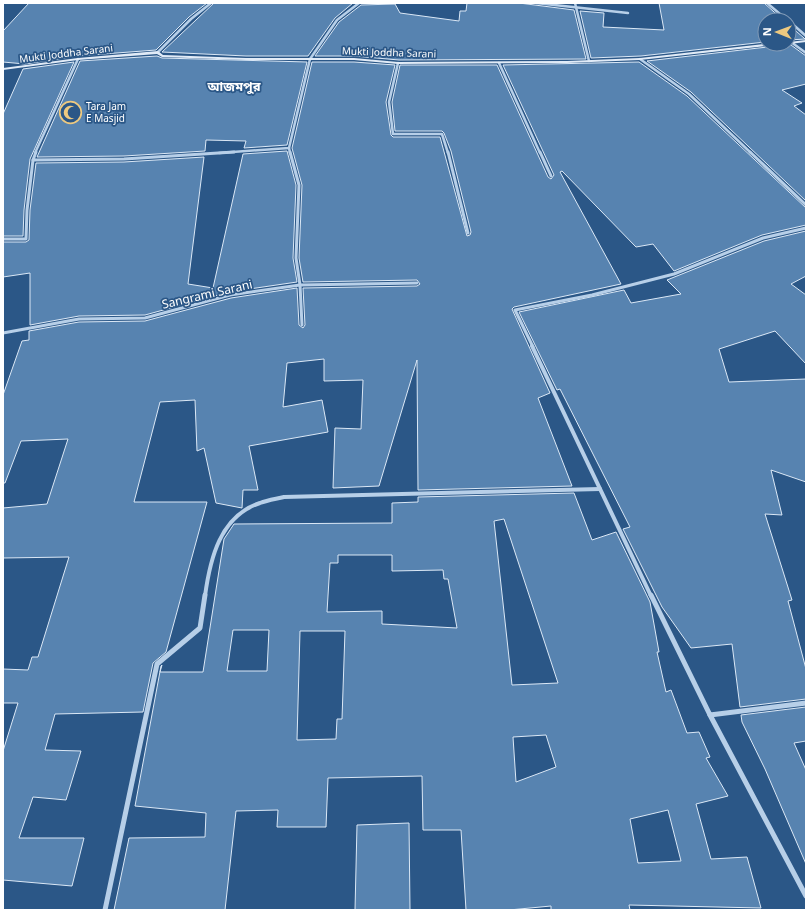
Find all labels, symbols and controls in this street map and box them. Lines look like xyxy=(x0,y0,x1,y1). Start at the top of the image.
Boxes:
north arrow xyxy=(757,12,797,52)
text: N xyxy=(759,27,774,36)
street label: Mukti Joddha Sarani xyxy=(18,40,114,66)
street label: Mukti Joddha Sarani xyxy=(342,43,436,61)
district label: আজমপুর xyxy=(207,77,261,95)
mosque icon: Tara Jam E Masjid xyxy=(58,99,84,125)
place label: Tara Jam E Masjid xyxy=(86,99,126,125)
street label: Sangrami Sarani xyxy=(160,275,254,313)

